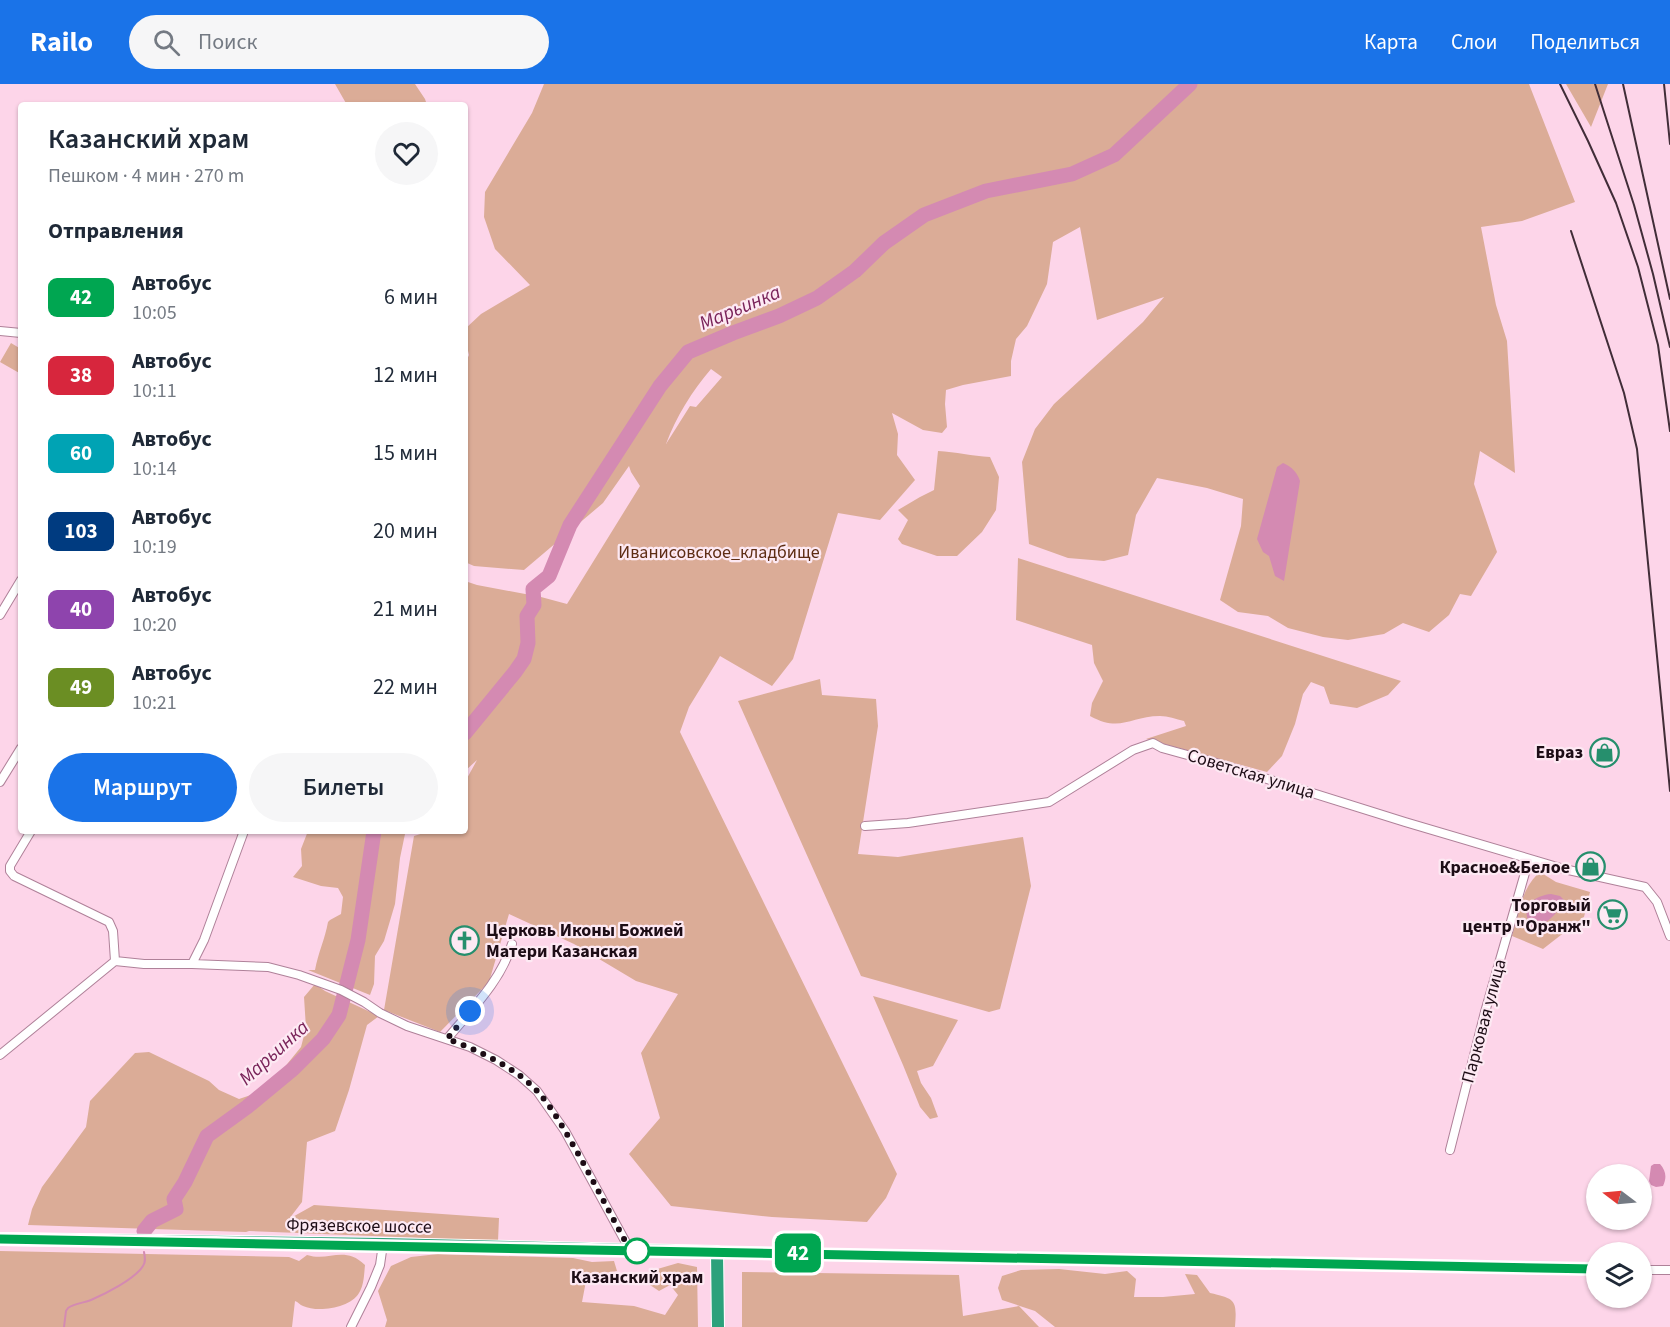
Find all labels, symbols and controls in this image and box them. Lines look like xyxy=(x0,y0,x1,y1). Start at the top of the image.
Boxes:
search box xyxy=(129,15,549,69)
text: Railo xyxy=(30,22,93,62)
icon: search xyxy=(150,26,183,59)
text: Поиск xyxy=(198,26,257,58)
text: Карта xyxy=(1364,27,1418,57)
text: Слои xyxy=(1451,27,1497,57)
text: Поделиться xyxy=(1530,27,1640,57)
text: Казанский храм xyxy=(48,119,249,159)
button: heart xyxy=(375,122,438,185)
text: Пешком · 4 мин · 270 m xyxy=(48,162,244,190)
text: Отправления xyxy=(48,215,184,247)
text: Автобус xyxy=(132,267,212,299)
water label: Марьинка xyxy=(695,278,785,338)
text: 6 мин xyxy=(384,281,438,313)
text: 42 xyxy=(70,282,92,312)
text: 10:05 xyxy=(132,299,177,327)
text: Автобус xyxy=(132,345,212,377)
text: 12 мин xyxy=(373,359,438,391)
text: 38 xyxy=(70,360,92,390)
text: 10:11 xyxy=(132,377,177,405)
text: Автобус xyxy=(132,423,212,455)
text: 15 мин xyxy=(373,437,438,469)
text: 60 xyxy=(70,438,92,468)
text: 10:14 xyxy=(132,455,177,483)
text: Автобус xyxy=(132,501,212,533)
text: 20 мин xyxy=(373,515,438,547)
text: 103 xyxy=(64,516,98,546)
text: 10:19 xyxy=(132,533,177,561)
park label: Иванисовское_кладбище xyxy=(618,540,820,565)
text: Автобус xyxy=(132,579,212,611)
text: 21 мин xyxy=(373,593,438,625)
text: 40 xyxy=(70,594,92,624)
text: 10:20 xyxy=(132,611,177,639)
text: Автобус xyxy=(132,657,212,689)
text: 22 мин xyxy=(373,671,438,703)
text: 49 xyxy=(70,672,92,702)
text: 10:21 xyxy=(132,689,177,717)
shop icon: Евраз xyxy=(1588,736,1620,768)
place label: Евраз xyxy=(1535,740,1583,765)
street label: Советская улица xyxy=(1184,743,1318,805)
button: Маршрут xyxy=(48,753,237,822)
button: Билеты xyxy=(249,753,438,822)
shop icon: Красное&Белое xyxy=(1575,851,1607,883)
place label: Красное&Белое xyxy=(1439,855,1570,880)
place label: Торговый центр "Оранж" xyxy=(1462,893,1591,939)
supermarket icon: Торговый центр "Оранж" xyxy=(1596,899,1628,931)
place label: Церковь Иконы Божией Матери Казанская xyxy=(486,918,684,964)
church icon: Церковь Иконы Божией Матери Казанская xyxy=(449,924,481,956)
street label: Парковая улица xyxy=(1455,956,1513,1086)
your location xyxy=(455,996,485,1026)
water label: Марьинка xyxy=(233,1014,315,1092)
north arrow xyxy=(1586,1164,1652,1230)
map controls xyxy=(1586,1164,1652,1308)
street label: Фрязевское шоссе xyxy=(286,1212,432,1240)
line badge: 42 xyxy=(771,1234,825,1272)
marker: Казанский храм xyxy=(624,1238,650,1264)
text: 42 xyxy=(787,1238,809,1268)
button: layers xyxy=(1586,1242,1652,1308)
place label: Казанский храм xyxy=(571,1265,703,1290)

